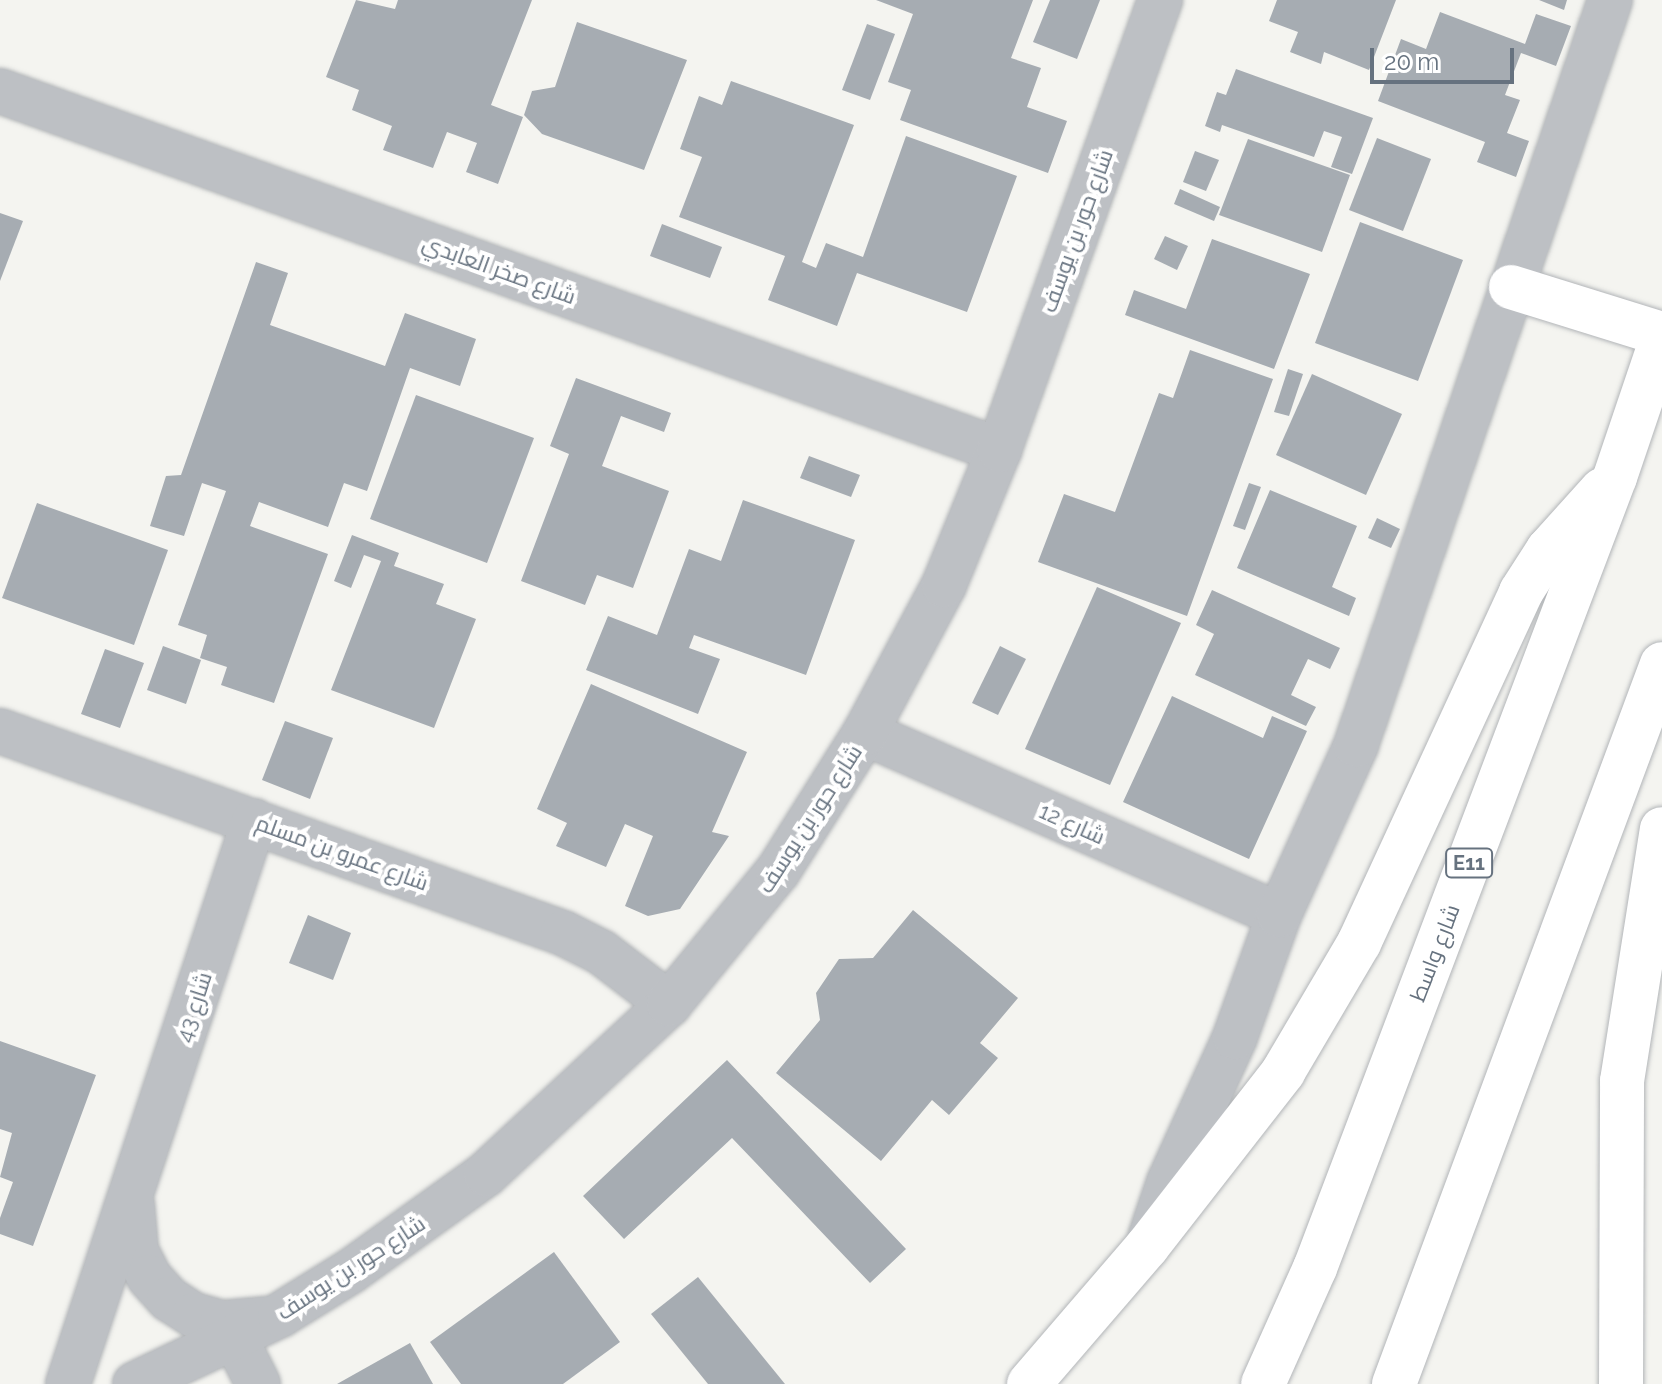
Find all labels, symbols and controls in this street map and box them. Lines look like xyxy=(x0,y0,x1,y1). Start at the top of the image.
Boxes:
scale bar xyxy=(1374,32,1518,82)
text: 20 m xyxy=(1384,47,1439,76)
street label: شارع حور بن يوسف xyxy=(1035,146,1119,316)
street label: شارع صخر العابدي xyxy=(419,230,579,310)
street label: شارع حور بن يوسف xyxy=(752,740,868,898)
street label: شارع 12 xyxy=(1035,798,1109,850)
street label: شارع عمرو بن مسلم xyxy=(252,810,432,896)
road number: E11 xyxy=(1445,847,1493,879)
street label: شارع واسط xyxy=(1404,901,1466,1005)
street label: شارع 43 xyxy=(170,969,218,1045)
street label: شارع حور بن يوسف xyxy=(272,1210,430,1326)

